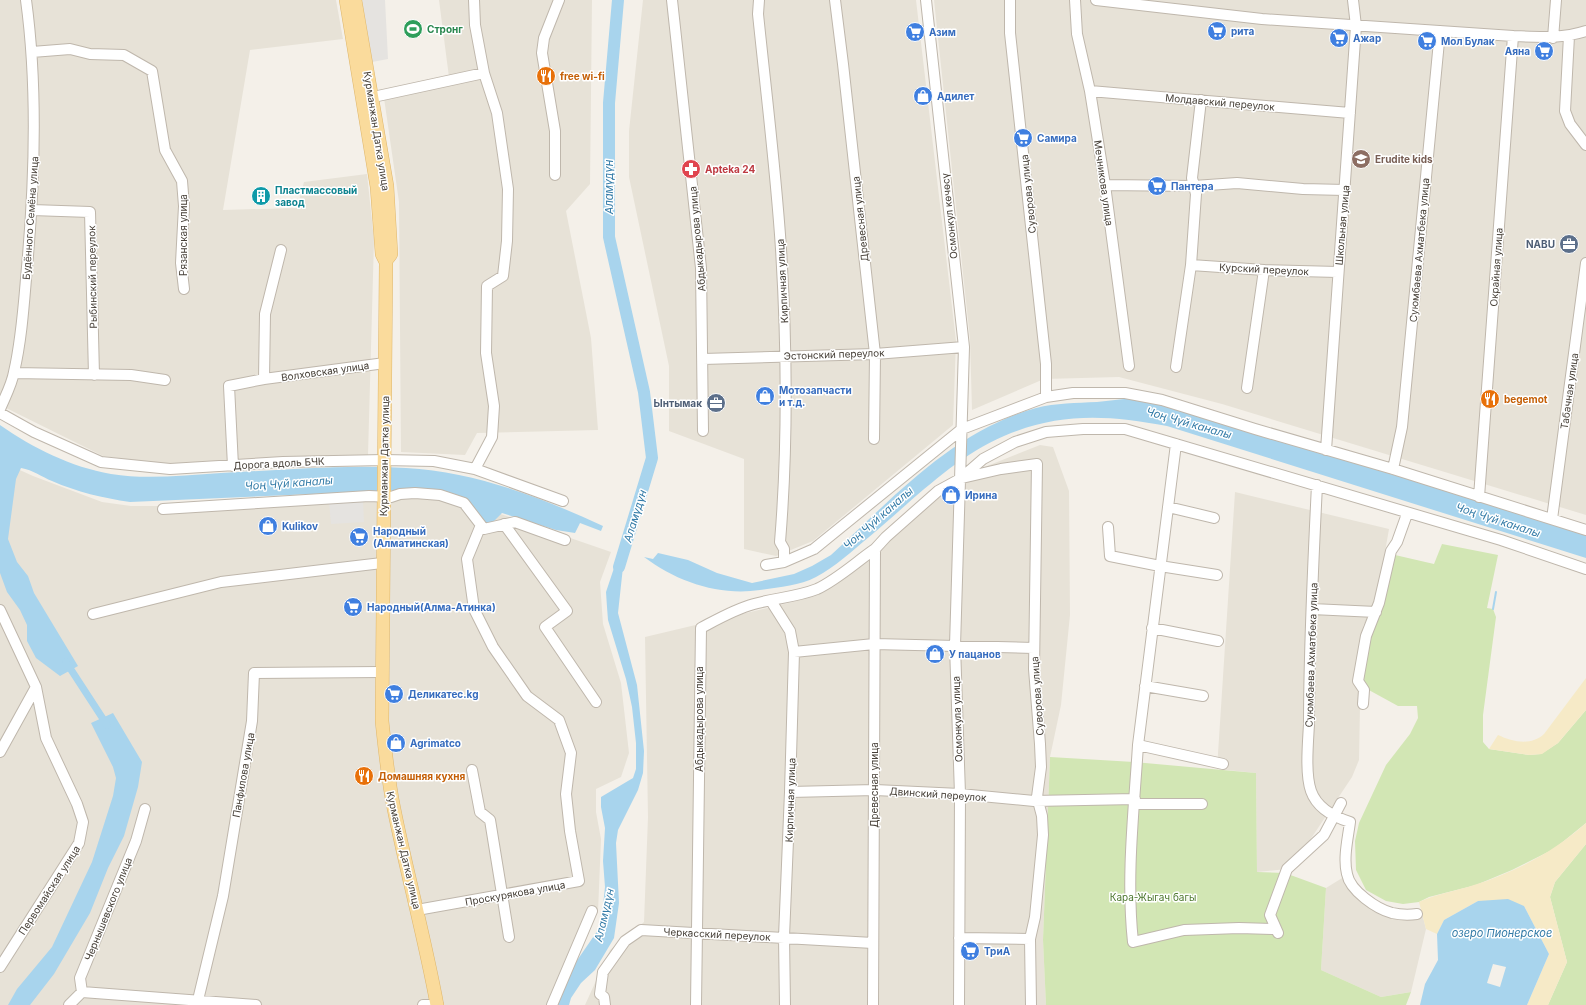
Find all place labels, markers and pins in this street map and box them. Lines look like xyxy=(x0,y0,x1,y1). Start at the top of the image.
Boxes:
sports icon: Стронг xyxy=(402,18,424,40)
supermarket icon: рита xyxy=(1206,20,1228,42)
supermarket icon: Азим xyxy=(904,21,926,43)
place label: Стронг xyxy=(427,23,463,35)
place label: рита xyxy=(1231,25,1254,37)
place label: Азим xyxy=(929,26,956,38)
supermarket icon: Ажар xyxy=(1328,27,1350,49)
supermarket icon: Мол Булак xyxy=(1416,30,1438,52)
place label: Ажар xyxy=(1353,32,1381,44)
place label: Мол Булак xyxy=(1441,35,1495,48)
supermarket icon: Аяна xyxy=(1533,40,1555,62)
place label: Аяна xyxy=(1505,45,1530,57)
restaurant icon: free wi-fi xyxy=(535,65,557,87)
place label: free wi-fi xyxy=(560,70,605,82)
shop icon: Адилет xyxy=(912,85,934,107)
place label: Адилет xyxy=(937,90,974,102)
supermarket icon: Самира xyxy=(1012,127,1034,149)
place label: Самира xyxy=(1037,132,1077,144)
school or university icon: Erudite kids xyxy=(1350,148,1372,170)
place label: Erudite kids xyxy=(1375,153,1433,165)
pharmacy icon: Apteka 24 xyxy=(680,158,702,180)
place label: Apteka 24 xyxy=(705,163,755,175)
supermarket icon: Пантера xyxy=(1146,175,1168,197)
place label: Пантера xyxy=(1171,180,1214,192)
place label: Пластмассовый завод xyxy=(275,184,357,208)
building icon: Пластмассовый завод xyxy=(250,185,272,207)
office icon: NABU xyxy=(1558,233,1580,255)
place label: NABU xyxy=(1526,238,1555,250)
place label: Мотозапчасти и т.д. xyxy=(779,384,852,408)
shop icon: Мотозапчасти и т.д. xyxy=(754,385,776,407)
restaurant icon: begemot xyxy=(1479,388,1501,410)
office icon: Ынтымак xyxy=(705,392,727,414)
place label: begemot xyxy=(1504,393,1548,406)
place label: Ынтымак xyxy=(654,397,702,409)
shop icon: Ирина xyxy=(940,484,962,506)
place label: Ирина xyxy=(965,489,997,501)
shop icon: Kulikov xyxy=(257,515,279,537)
place label: Kulikov xyxy=(282,520,318,532)
place label: Народный (Алматинская) xyxy=(373,525,449,549)
supermarket icon: Народный (Алматинская) xyxy=(348,526,370,548)
supermarket icon: Народный(Алма-Атинка) xyxy=(342,596,364,618)
place label: Народный(Алма-Атинка) xyxy=(367,601,496,613)
shop icon: У пацанов xyxy=(924,643,946,665)
place label: У пацанов xyxy=(949,648,1001,660)
supermarket icon: Деликатес.kg xyxy=(383,683,405,705)
place label: Деликатес.kg xyxy=(408,688,478,701)
shop icon: Agrimatco xyxy=(385,732,407,754)
place label: Agrimatco xyxy=(410,737,461,750)
restaurant icon: Домашняя кухня xyxy=(353,765,375,787)
place label: Домашняя кухня xyxy=(378,770,465,783)
supermarket icon: ТриА xyxy=(959,940,981,962)
place label: ТриА xyxy=(984,945,1011,957)

